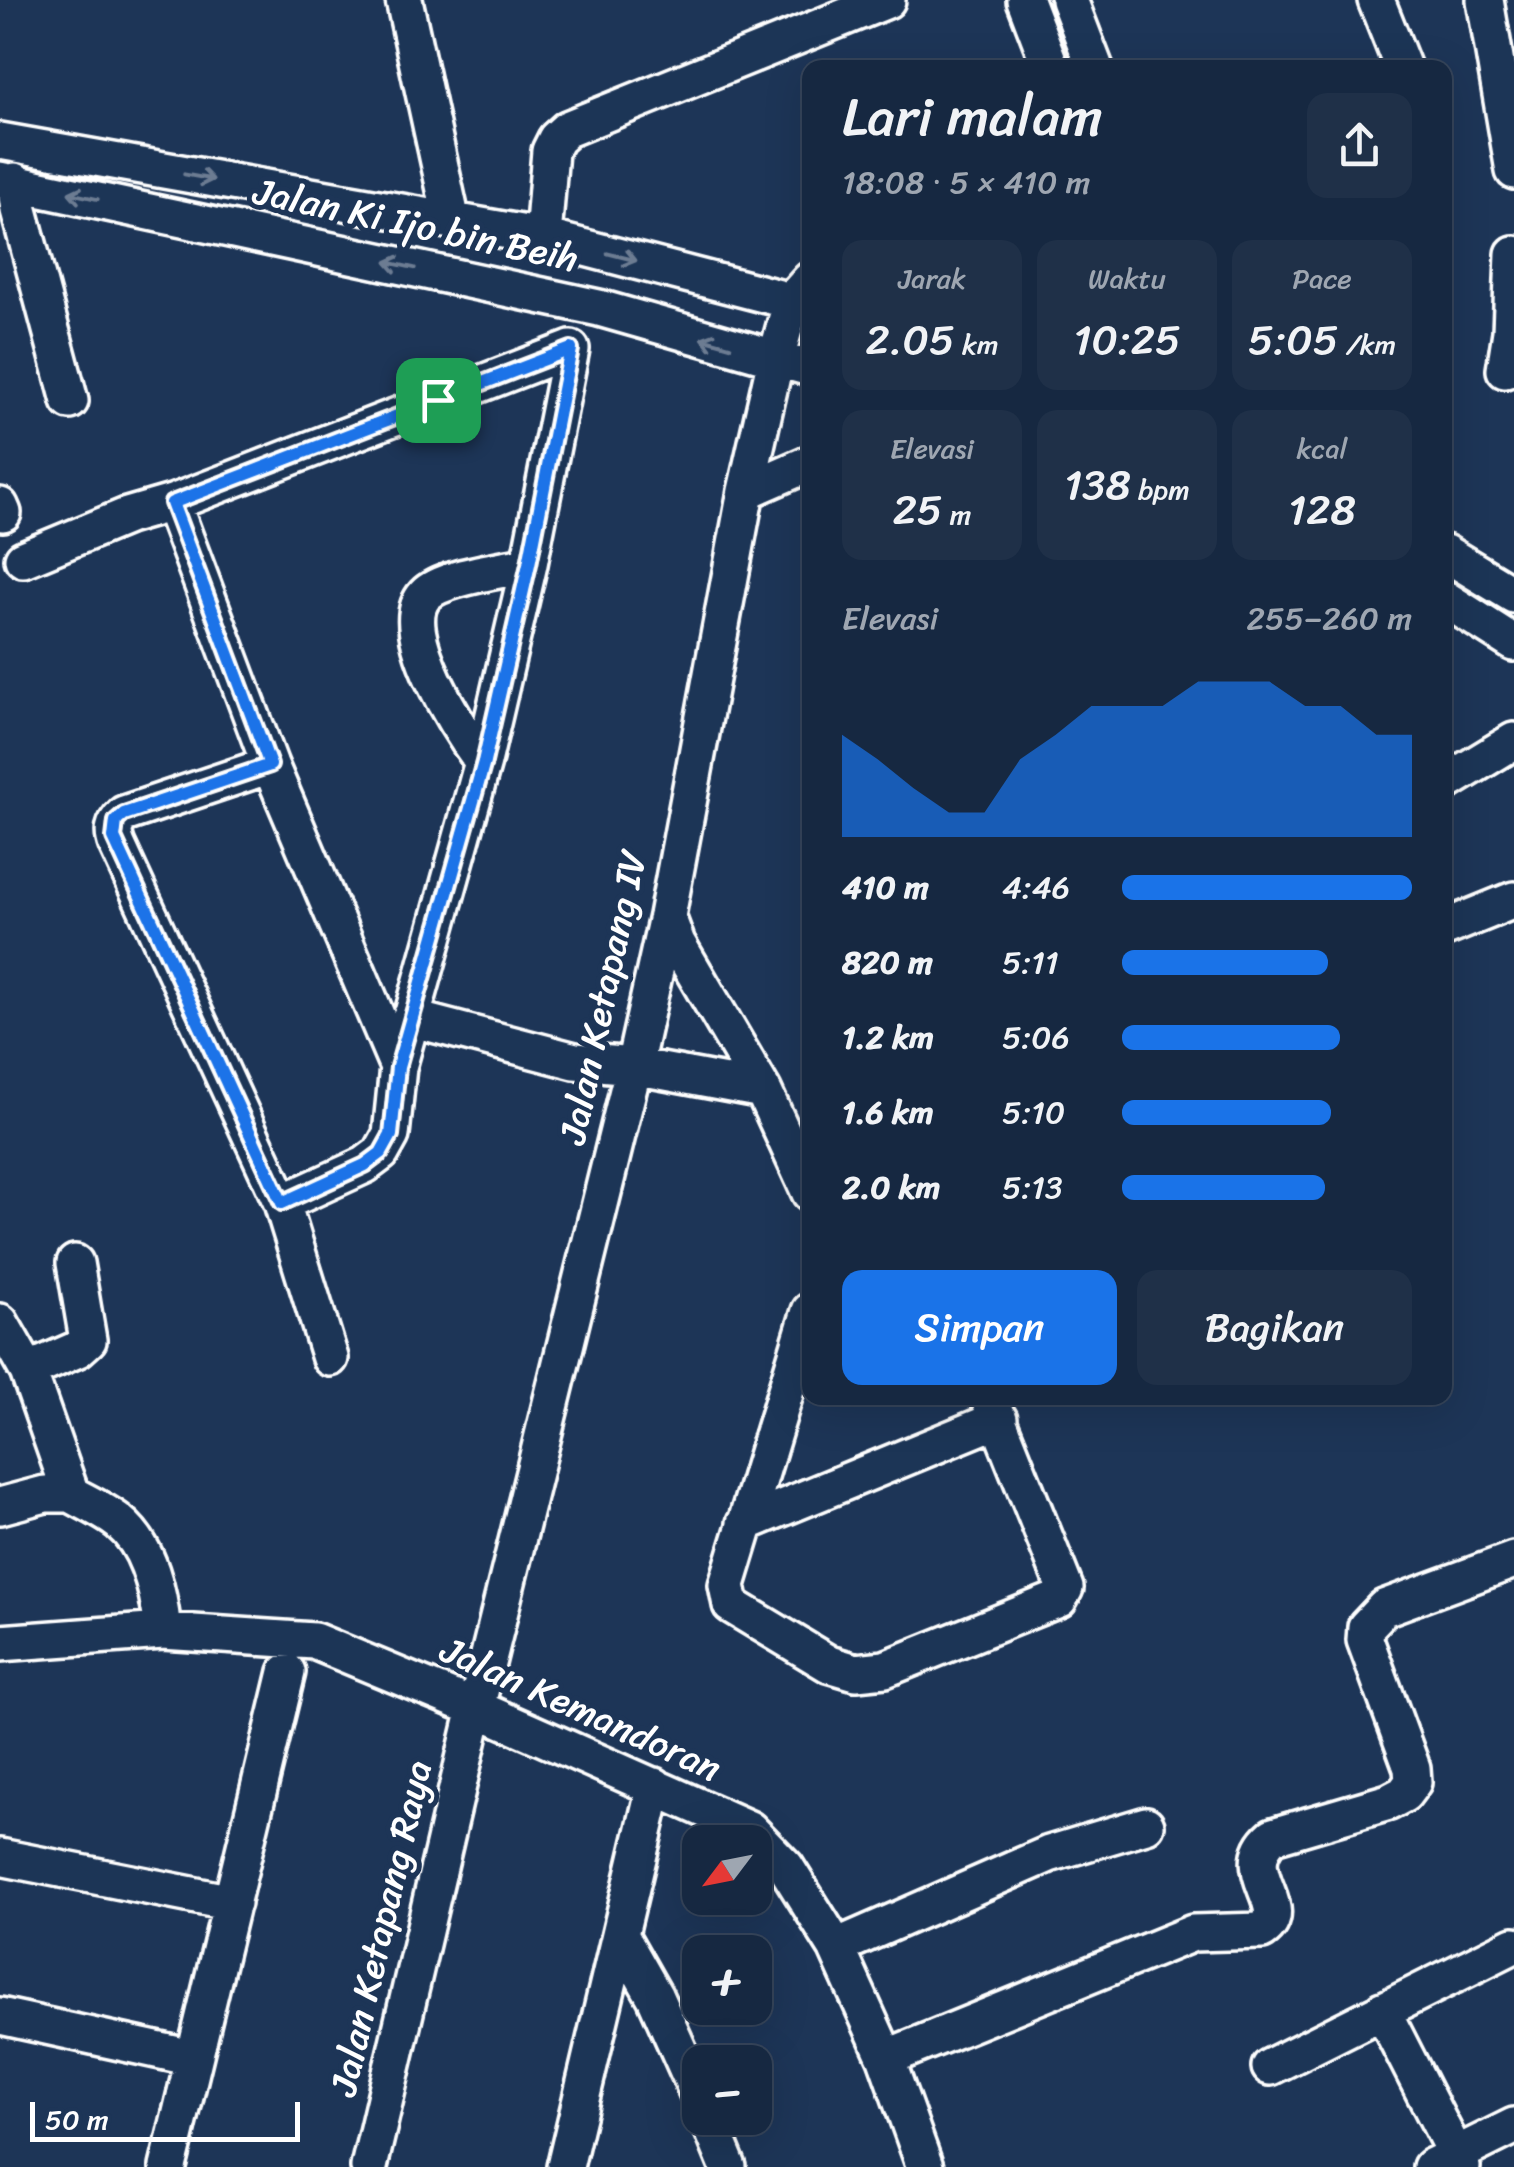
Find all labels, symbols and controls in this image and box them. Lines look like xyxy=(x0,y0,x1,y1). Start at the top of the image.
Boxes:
text: Lari malam xyxy=(842,68,1102,165)
button: share xyxy=(1307,93,1412,198)
text: 18:08 · 5 × 410 m xyxy=(842,154,1090,211)
street label: Jalan Ki Ijo bin Beih xyxy=(246,157,585,292)
one-way arrow xyxy=(183,168,215,187)
one-way arrow xyxy=(68,186,100,204)
one-way arrow xyxy=(605,249,637,267)
text: Jarak xyxy=(898,254,966,303)
text: Waktu xyxy=(1088,254,1166,303)
text: Pace xyxy=(1292,254,1352,303)
one-way arrow xyxy=(385,255,417,273)
text: 2.05 xyxy=(866,303,955,377)
text: 10:25 xyxy=(1073,303,1181,377)
text: 5:05 xyxy=(1248,303,1339,377)
text: km xyxy=(955,320,998,369)
text: /km xyxy=(1339,320,1396,369)
one-way arrow xyxy=(701,331,732,350)
pin xyxy=(396,358,481,443)
icon: arrive xyxy=(411,373,466,428)
text: Elevasi xyxy=(890,424,974,473)
text: kcal xyxy=(1297,424,1347,473)
text: 138 xyxy=(1064,448,1131,522)
text: bpm xyxy=(1131,465,1190,514)
text: 25 xyxy=(893,473,943,547)
text: 128 xyxy=(1288,473,1356,547)
text: m xyxy=(943,490,971,539)
text: Elevasi xyxy=(842,590,938,647)
text: 255–260 m xyxy=(1247,590,1412,647)
street label: Jalan Ketapang IV xyxy=(539,843,667,1152)
text: 410 m xyxy=(842,859,929,916)
text: 4:46 xyxy=(1002,859,1070,916)
text: 820 m xyxy=(842,934,933,991)
text: 5:11 xyxy=(1002,934,1059,991)
text: 1.2 km xyxy=(842,1009,934,1066)
text: 5:06 xyxy=(1002,1009,1070,1066)
text: 1.6 km xyxy=(842,1084,933,1141)
text: 5:10 xyxy=(1002,1084,1065,1141)
text: 2.0 km xyxy=(842,1159,940,1216)
text: 5:13 xyxy=(1002,1159,1063,1216)
button: Simpan xyxy=(842,1270,1117,1385)
button: Bagikan xyxy=(1137,1270,1412,1385)
street label: Jalan Kemandoran xyxy=(428,1616,732,1801)
street label: Jalan Ketapang Raya xyxy=(309,1754,452,2104)
north arrow xyxy=(682,1825,772,1915)
map controls xyxy=(682,1825,772,2135)
button: + xyxy=(682,1935,772,2025)
button: − xyxy=(682,2045,772,2135)
text: 50 m xyxy=(45,2095,109,2144)
scale bar xyxy=(30,2097,300,2142)

